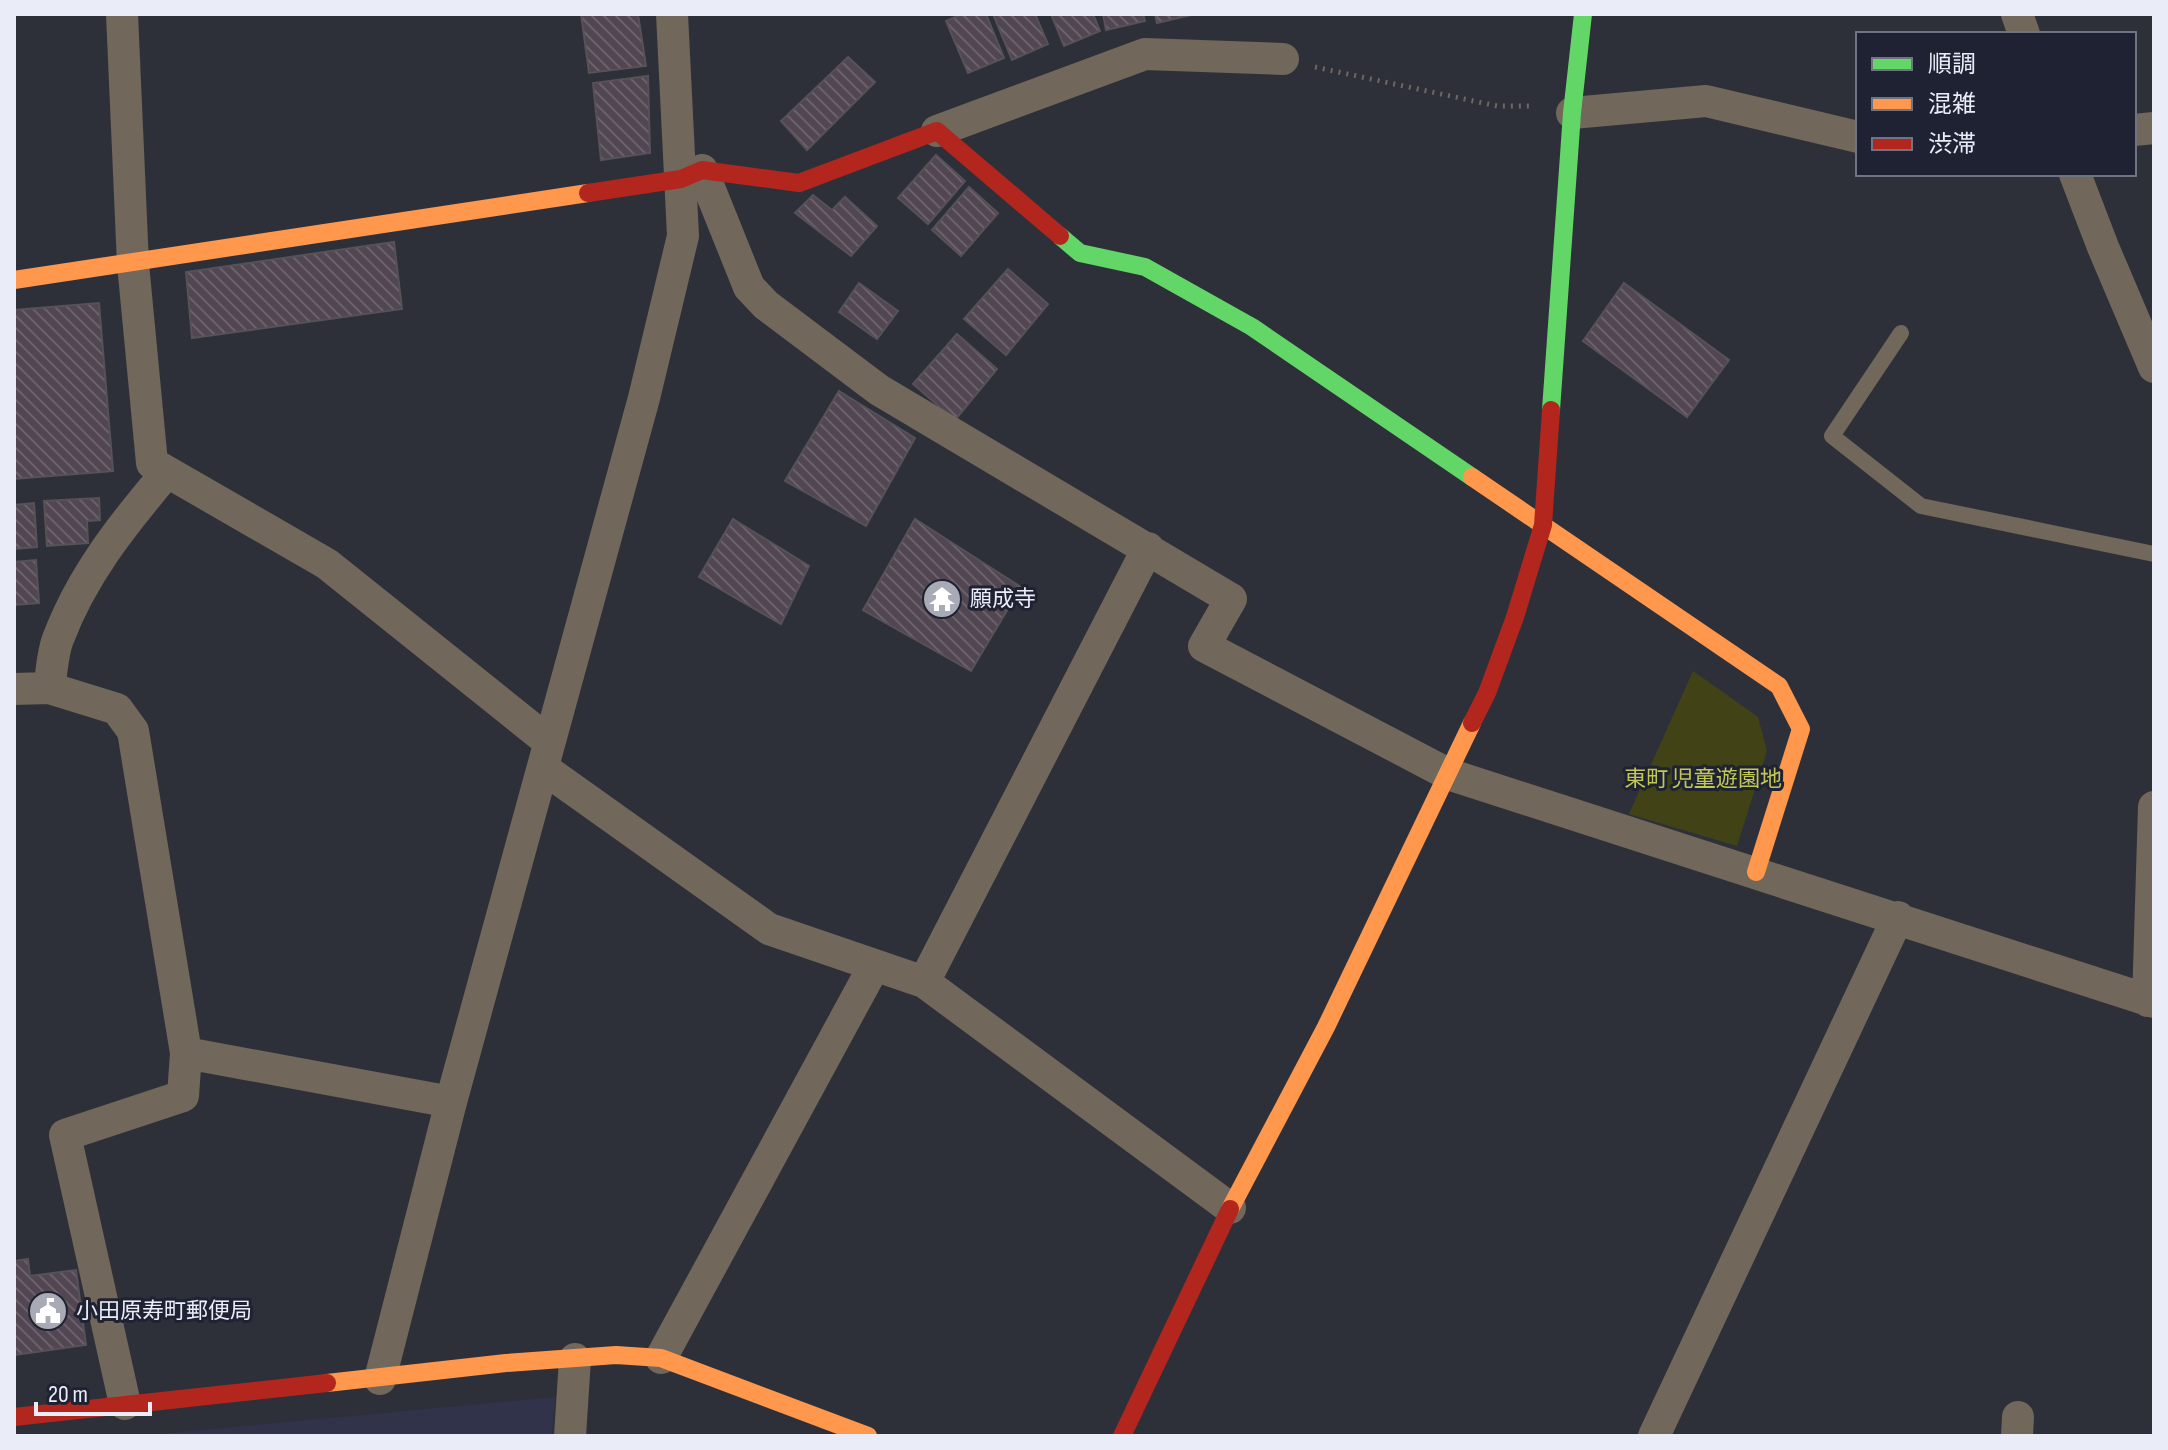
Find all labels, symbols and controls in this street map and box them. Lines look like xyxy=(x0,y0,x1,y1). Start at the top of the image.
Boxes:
legend xyxy=(1856,32,2136,176)
text: 順調 xyxy=(1928,50,1976,79)
text: 混雑 xyxy=(1928,90,1976,119)
text: 渋滞 xyxy=(1928,130,1976,159)
temple icon: 願成寺 xyxy=(921,578,963,620)
place label: 願成寺 xyxy=(970,586,1036,613)
park label: 東町 児童遊園地 xyxy=(1624,766,1782,793)
public building icon: 小田原寿町郵便局 xyxy=(27,1290,69,1332)
place label: 小田原寿町郵便局 xyxy=(76,1298,252,1325)
scale bar xyxy=(36,1366,150,1416)
text: 20 m xyxy=(48,1380,88,1409)

